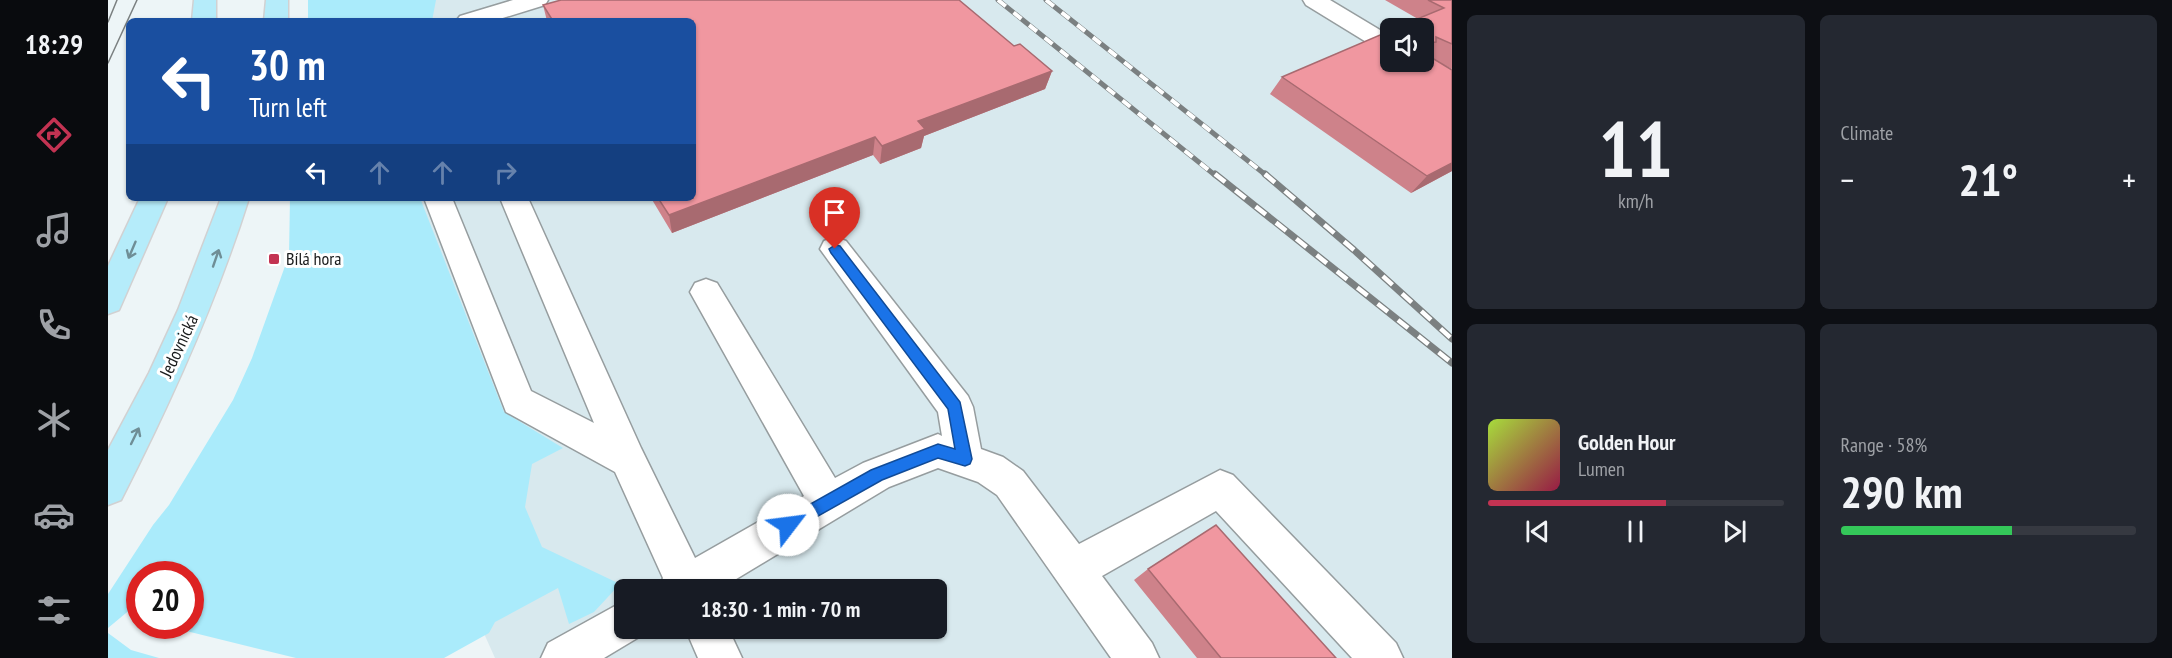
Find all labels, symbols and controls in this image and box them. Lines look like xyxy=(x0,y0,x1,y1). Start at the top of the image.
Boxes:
map controls xyxy=(1380,18,1434,72)
button: sound xyxy=(1380,18,1434,72)
text: 18:29 xyxy=(25,27,83,61)
text: 30 m xyxy=(249,37,326,92)
icon: left xyxy=(150,42,228,120)
text: Turn left xyxy=(249,90,327,124)
text: 11 xyxy=(1598,98,1673,199)
icon: directions xyxy=(33,114,75,156)
text: Climate xyxy=(1841,120,1893,146)
text: 21° xyxy=(1959,150,2018,208)
icon: left xyxy=(300,156,333,189)
icon: ahead xyxy=(363,156,396,189)
icon: ahead xyxy=(426,156,459,189)
icon: right xyxy=(489,156,522,189)
text: − xyxy=(1841,158,1854,201)
text: + xyxy=(2122,158,2136,201)
pin xyxy=(809,187,860,249)
text: km/h xyxy=(1618,188,1653,214)
icon: arrive xyxy=(818,196,851,229)
icon: music xyxy=(33,209,75,251)
one-way arrow xyxy=(126,240,137,259)
place label: Bílá hora xyxy=(286,247,341,270)
one-way arrow xyxy=(211,249,222,268)
marker: Bílá hora xyxy=(267,252,281,266)
icon: phone xyxy=(33,304,75,346)
street label: Jedovnická xyxy=(154,311,203,382)
icon: climate xyxy=(33,399,75,441)
one-way arrow xyxy=(130,427,142,445)
text: Golden Hour xyxy=(1578,428,1676,456)
text: Range · 58% xyxy=(1841,432,1927,458)
text: Lumen xyxy=(1578,456,1625,482)
text: 290 km xyxy=(1841,462,1963,520)
position arrow xyxy=(756,493,820,557)
icon: car xyxy=(33,494,75,536)
icon: previous xyxy=(1521,515,1554,548)
icon: pause xyxy=(1619,515,1652,548)
icon: next xyxy=(1718,515,1751,548)
speed limit sign: 20 xyxy=(126,561,204,639)
icon: filters xyxy=(33,589,75,631)
text: 18:30 · 1 min · 70 m xyxy=(701,595,860,623)

